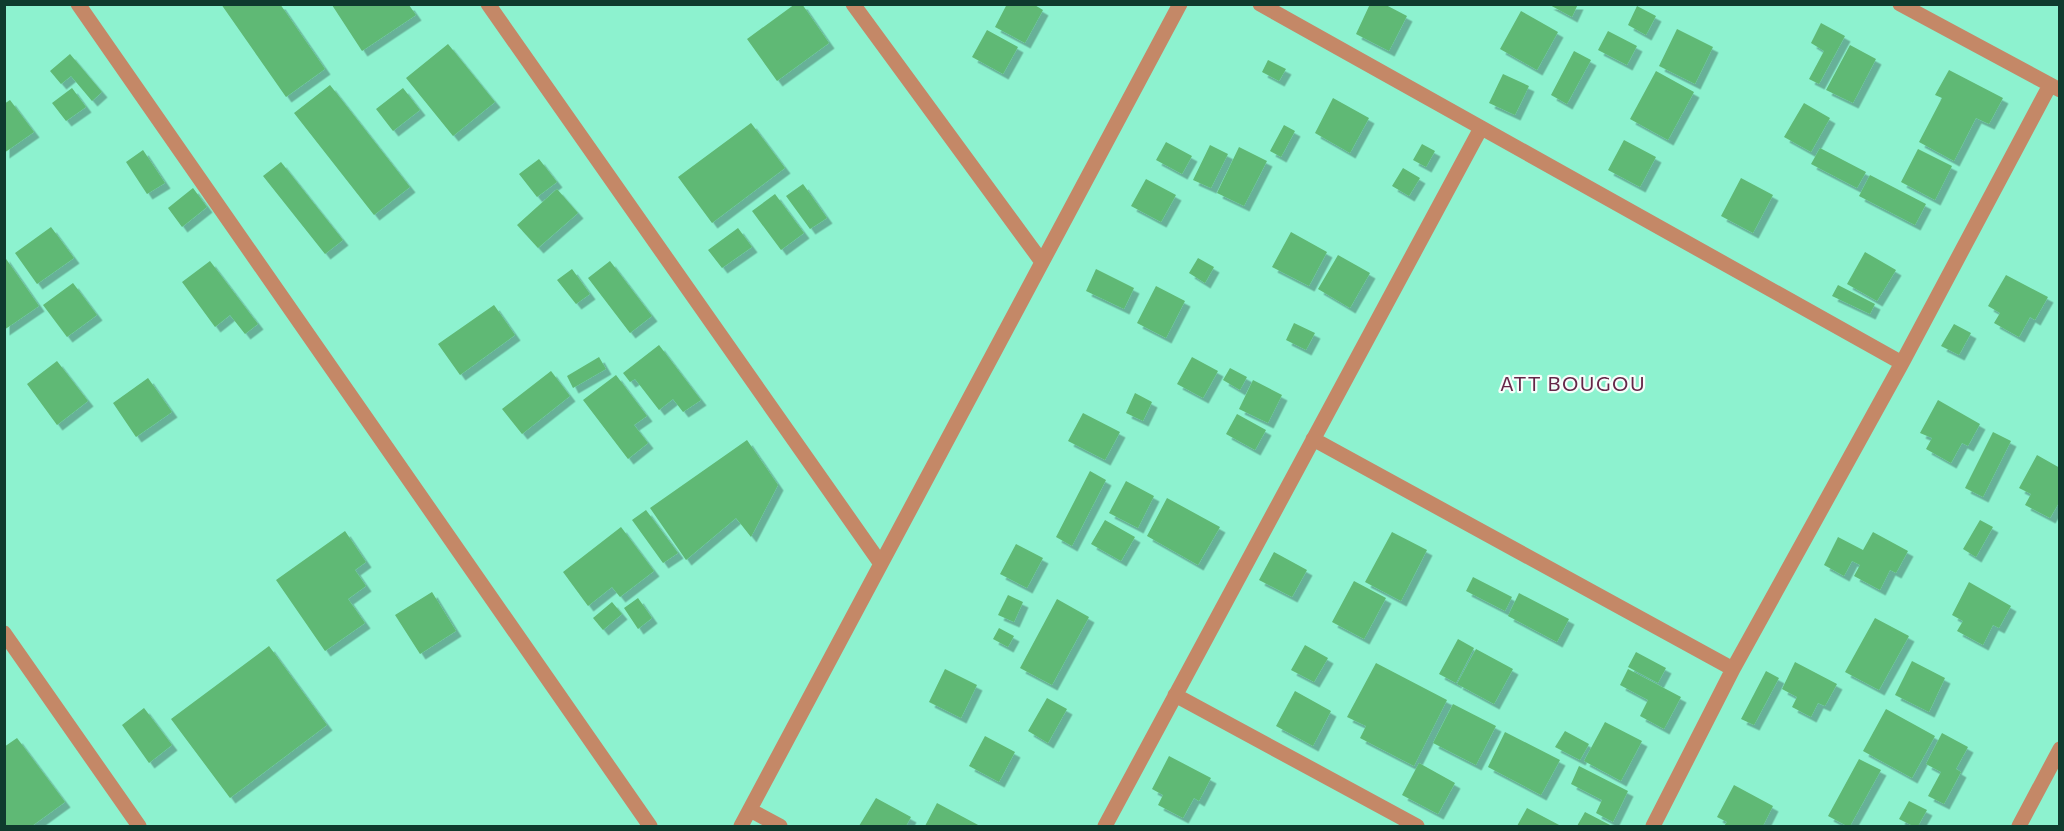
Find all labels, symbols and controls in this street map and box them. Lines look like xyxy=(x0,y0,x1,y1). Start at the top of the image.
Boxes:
district label: ATT BOUGOU xyxy=(1500,371,1646,395)

